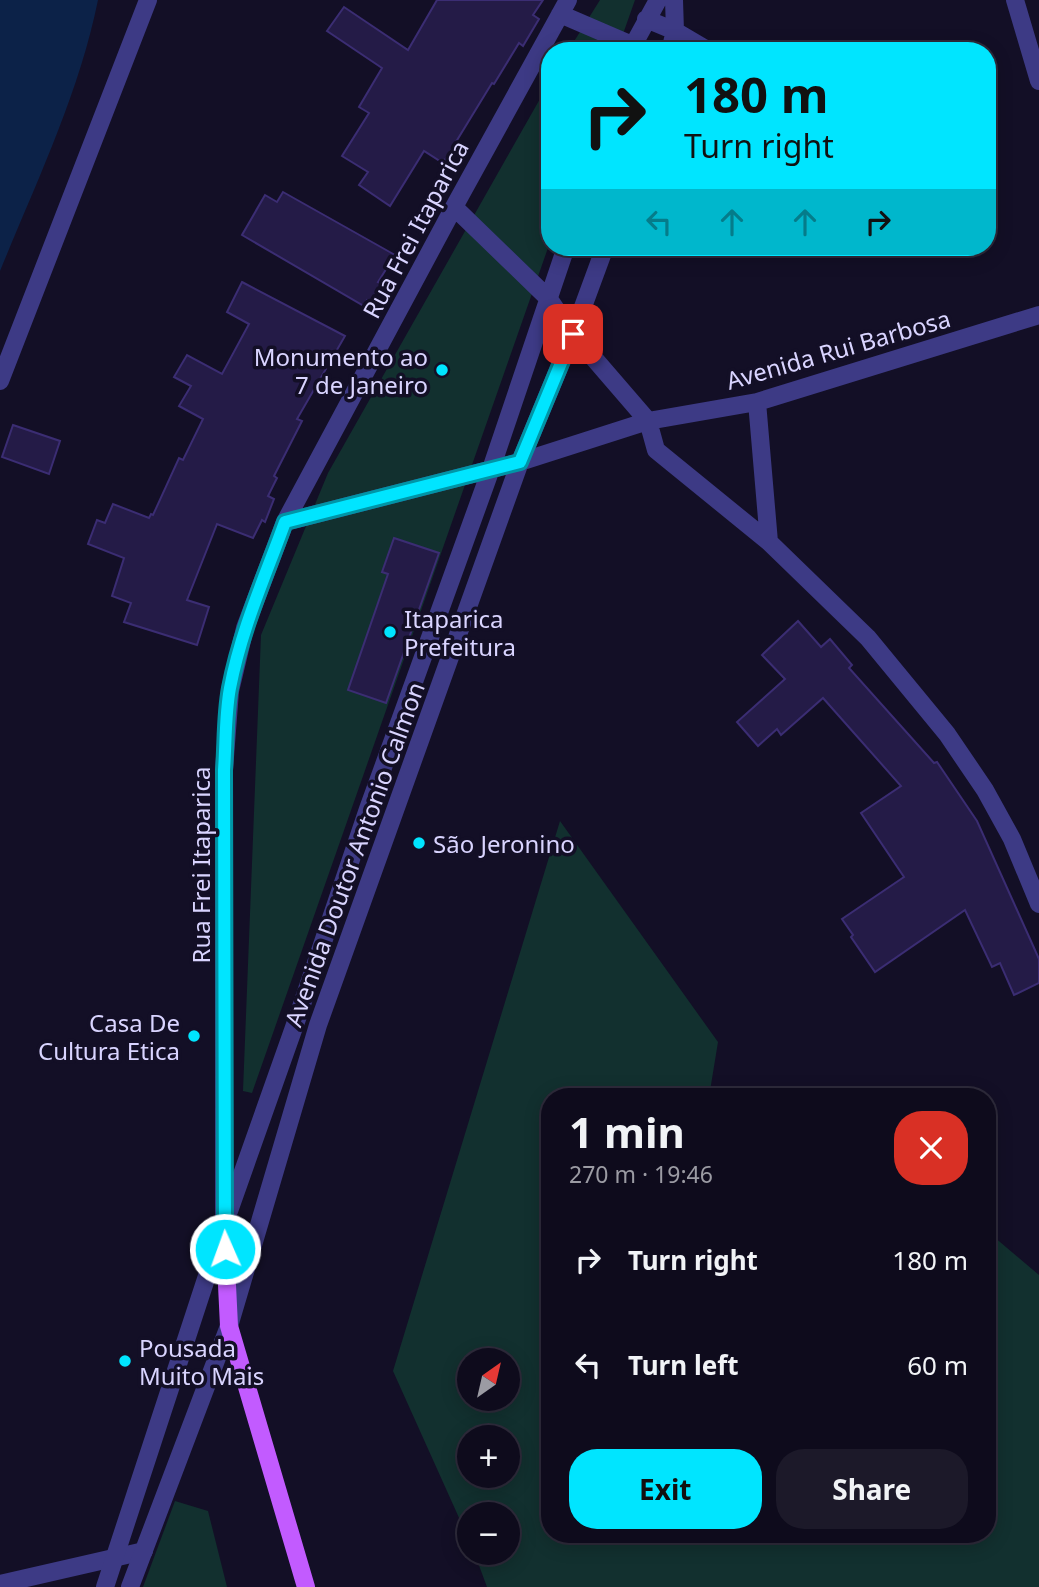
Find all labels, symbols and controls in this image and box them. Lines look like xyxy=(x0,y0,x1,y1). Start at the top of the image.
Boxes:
text: 180 m xyxy=(684,61,829,127)
icon: right xyxy=(569,70,660,161)
text: Turn right xyxy=(684,124,834,167)
street label: Rua Frei Itaparica xyxy=(354,134,476,324)
icon: left xyxy=(640,203,678,241)
icon: ahead xyxy=(713,203,751,241)
icon: ahead xyxy=(786,203,824,241)
icon: right xyxy=(859,203,897,241)
street label: Avenida Rui Barbosa xyxy=(722,301,954,397)
pin xyxy=(543,304,603,364)
icon: arrive xyxy=(554,315,592,353)
place label: Monumento ao 7 de Janeiro xyxy=(254,340,428,401)
marker: Monumento ao 7 de Janeiro xyxy=(434,362,450,378)
place label: Itaparica Prefeitura xyxy=(404,602,516,663)
marker: Itaparica Prefeitura xyxy=(382,624,398,640)
street label: Avenida Doutor Antonio Calmon xyxy=(276,677,432,1031)
street label: Rua Frei Itaparica xyxy=(184,767,217,963)
place label: São Jeronino xyxy=(433,827,575,860)
marker: São Jeronino xyxy=(411,835,427,851)
place label: Casa De Cultura Etica xyxy=(38,1006,180,1067)
marker: Casa De Cultura Etica xyxy=(186,1028,202,1044)
text: 1 min xyxy=(569,1103,685,1160)
button: close xyxy=(894,1111,968,1185)
text: 270 m · 19:46 xyxy=(569,1158,713,1190)
position arrow xyxy=(188,1212,262,1286)
icon: right xyxy=(569,1241,607,1279)
text: Turn right xyxy=(628,1242,758,1278)
text: 180 m xyxy=(892,1242,968,1278)
place label: Pousada Muito Mais xyxy=(139,1331,264,1392)
icon: left xyxy=(569,1346,607,1384)
text: Turn left xyxy=(628,1347,739,1383)
text: 60 m xyxy=(907,1347,968,1383)
north arrow xyxy=(457,1348,520,1410)
map controls xyxy=(457,1348,520,1565)
marker: Pousada Muito Mais xyxy=(117,1353,133,1369)
button: + xyxy=(457,1425,520,1488)
button: Exit xyxy=(569,1449,762,1529)
button: Share xyxy=(776,1449,968,1529)
button: − xyxy=(457,1502,520,1565)

